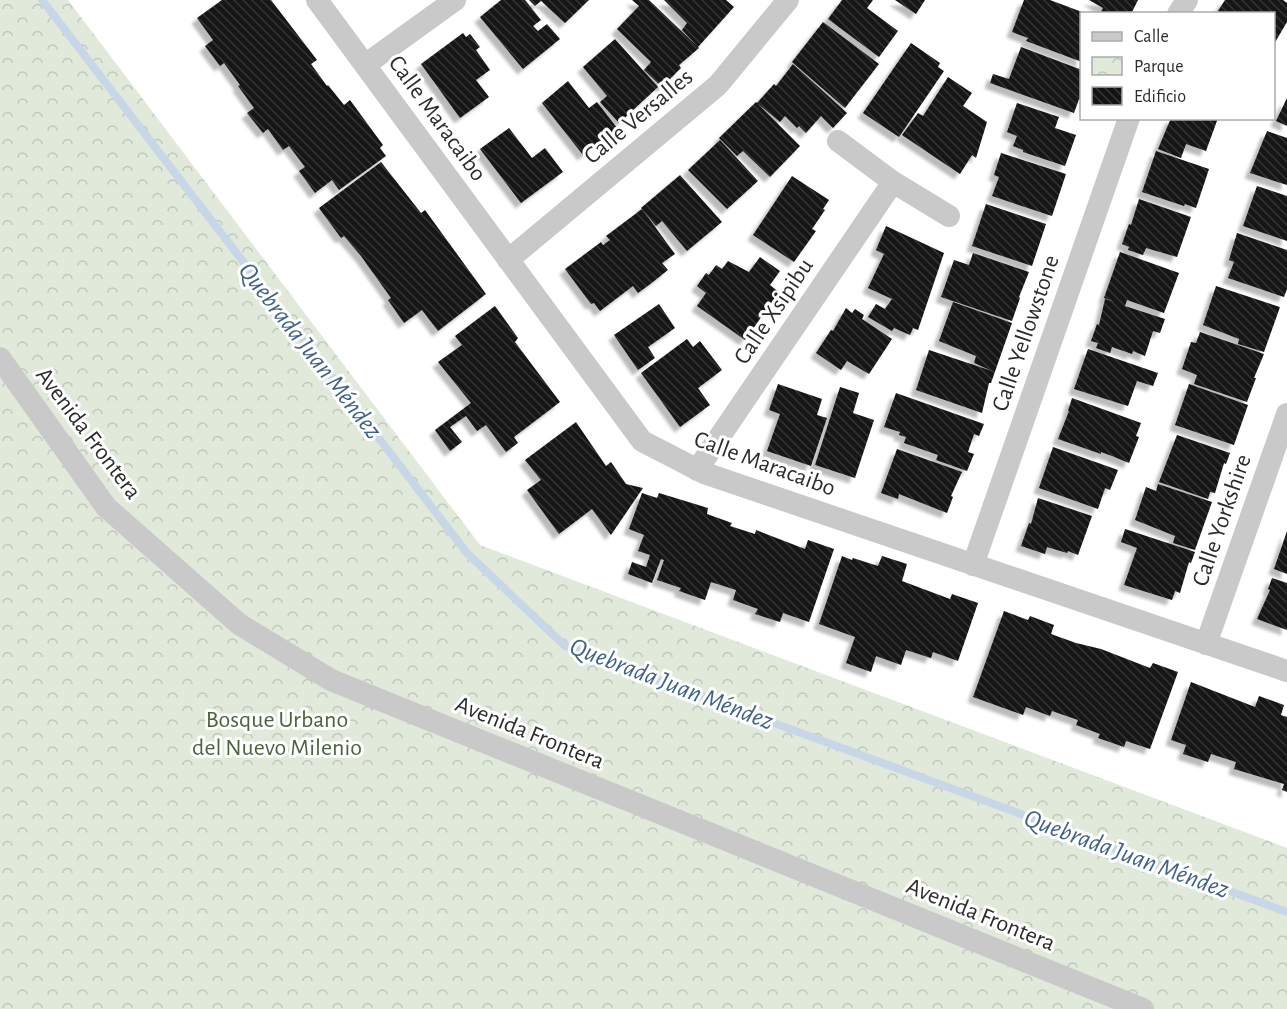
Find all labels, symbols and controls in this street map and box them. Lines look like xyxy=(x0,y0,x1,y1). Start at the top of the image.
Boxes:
legend xyxy=(1080,12,1275,120)
text: Calle xyxy=(1134,28,1169,46)
street label: Calle Maracaibo xyxy=(384,51,491,186)
text: Parque xyxy=(1134,58,1183,76)
street label: Calle Versalles xyxy=(580,65,697,169)
text: Edificio xyxy=(1134,88,1186,106)
street label: Calle Yellowstone xyxy=(988,252,1064,414)
street label: Calle Xsipibu xyxy=(730,254,818,369)
water label: Quebrada Juan Méndez xyxy=(234,258,387,444)
street label: Avenida Frontera xyxy=(31,363,145,504)
street label: Calle Maracaibo xyxy=(691,427,839,501)
street label: Calle Yorkshire xyxy=(1188,451,1256,589)
water label: Quebrada Juan Méndez xyxy=(566,633,777,735)
street label: Avenida Frontera xyxy=(452,692,607,774)
park label: Bosque Urbano del Nuevo Milenio xyxy=(192,708,362,760)
water label: Quebrada Juan Méndez xyxy=(1021,805,1233,903)
street label: Avenida Frontera xyxy=(903,874,1058,956)

